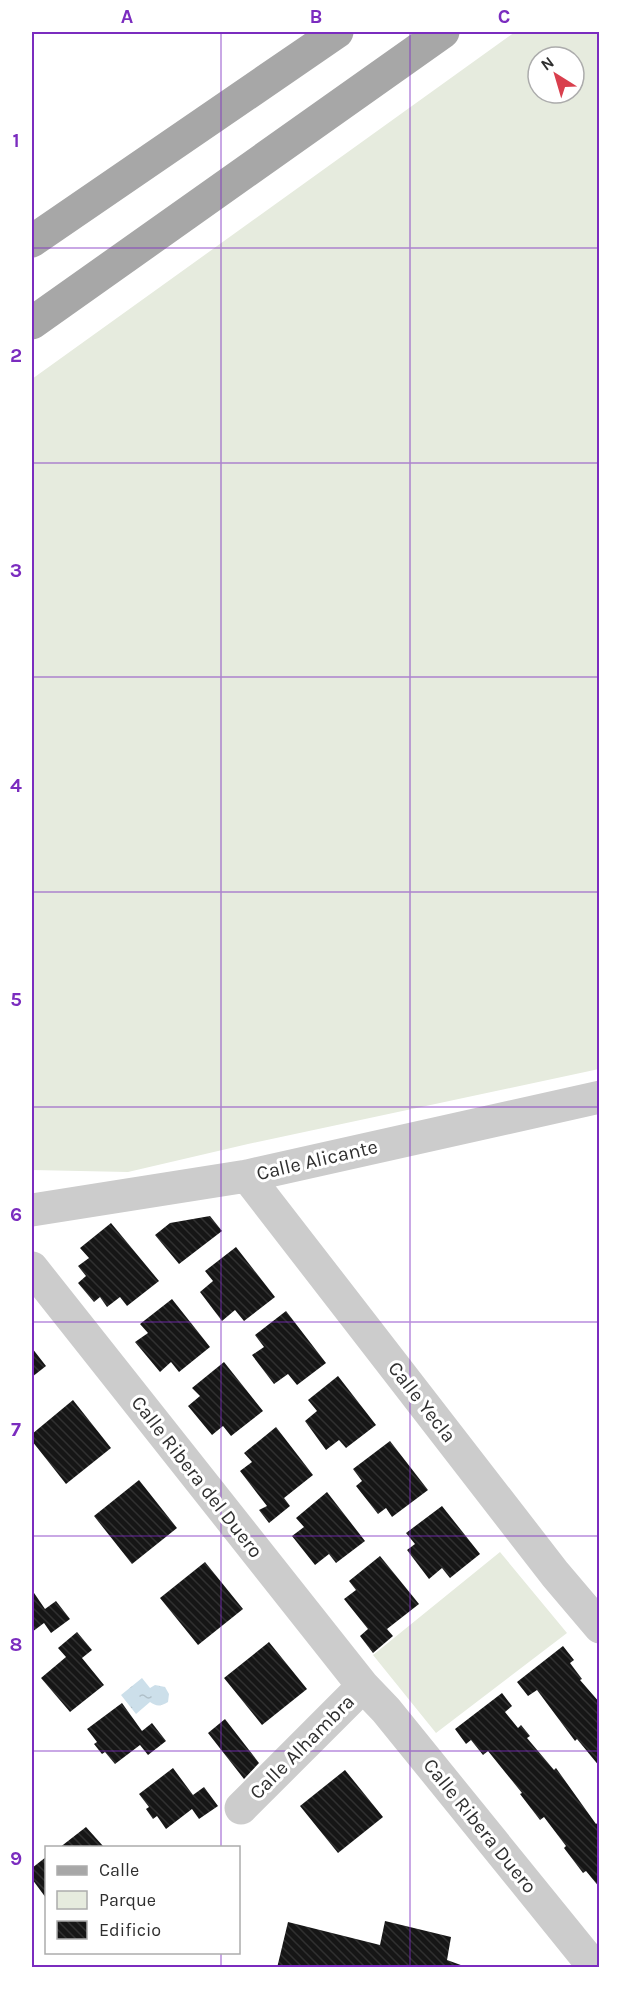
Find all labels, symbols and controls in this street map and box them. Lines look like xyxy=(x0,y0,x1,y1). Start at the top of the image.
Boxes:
text: A xyxy=(121,5,134,28)
text: B xyxy=(310,5,322,28)
text: C xyxy=(498,5,510,28)
north arrow xyxy=(526,45,586,105)
text: N xyxy=(537,52,558,74)
text: 1 xyxy=(12,129,20,152)
text: 2 xyxy=(10,344,22,367)
text: 3 xyxy=(10,559,22,582)
text: 4 xyxy=(10,774,22,797)
text: 5 xyxy=(10,988,22,1011)
street label: Calle Alicante xyxy=(254,1135,380,1185)
text: 6 xyxy=(10,1203,22,1226)
street label: Calle Yecla xyxy=(383,1357,461,1447)
street label: Calle Ribera del Duero xyxy=(127,1392,267,1562)
text: 7 xyxy=(11,1418,21,1441)
text: 8 xyxy=(10,1633,22,1656)
street label: Calle Alhambra xyxy=(245,1690,359,1804)
street label: Calle Ribera Duero xyxy=(419,1754,541,1898)
legend xyxy=(45,1846,240,1954)
text: 9 xyxy=(10,1847,22,1870)
text: Calle xyxy=(99,1859,139,1881)
text: Parque xyxy=(99,1889,156,1911)
text: Edificio xyxy=(99,1919,161,1941)

